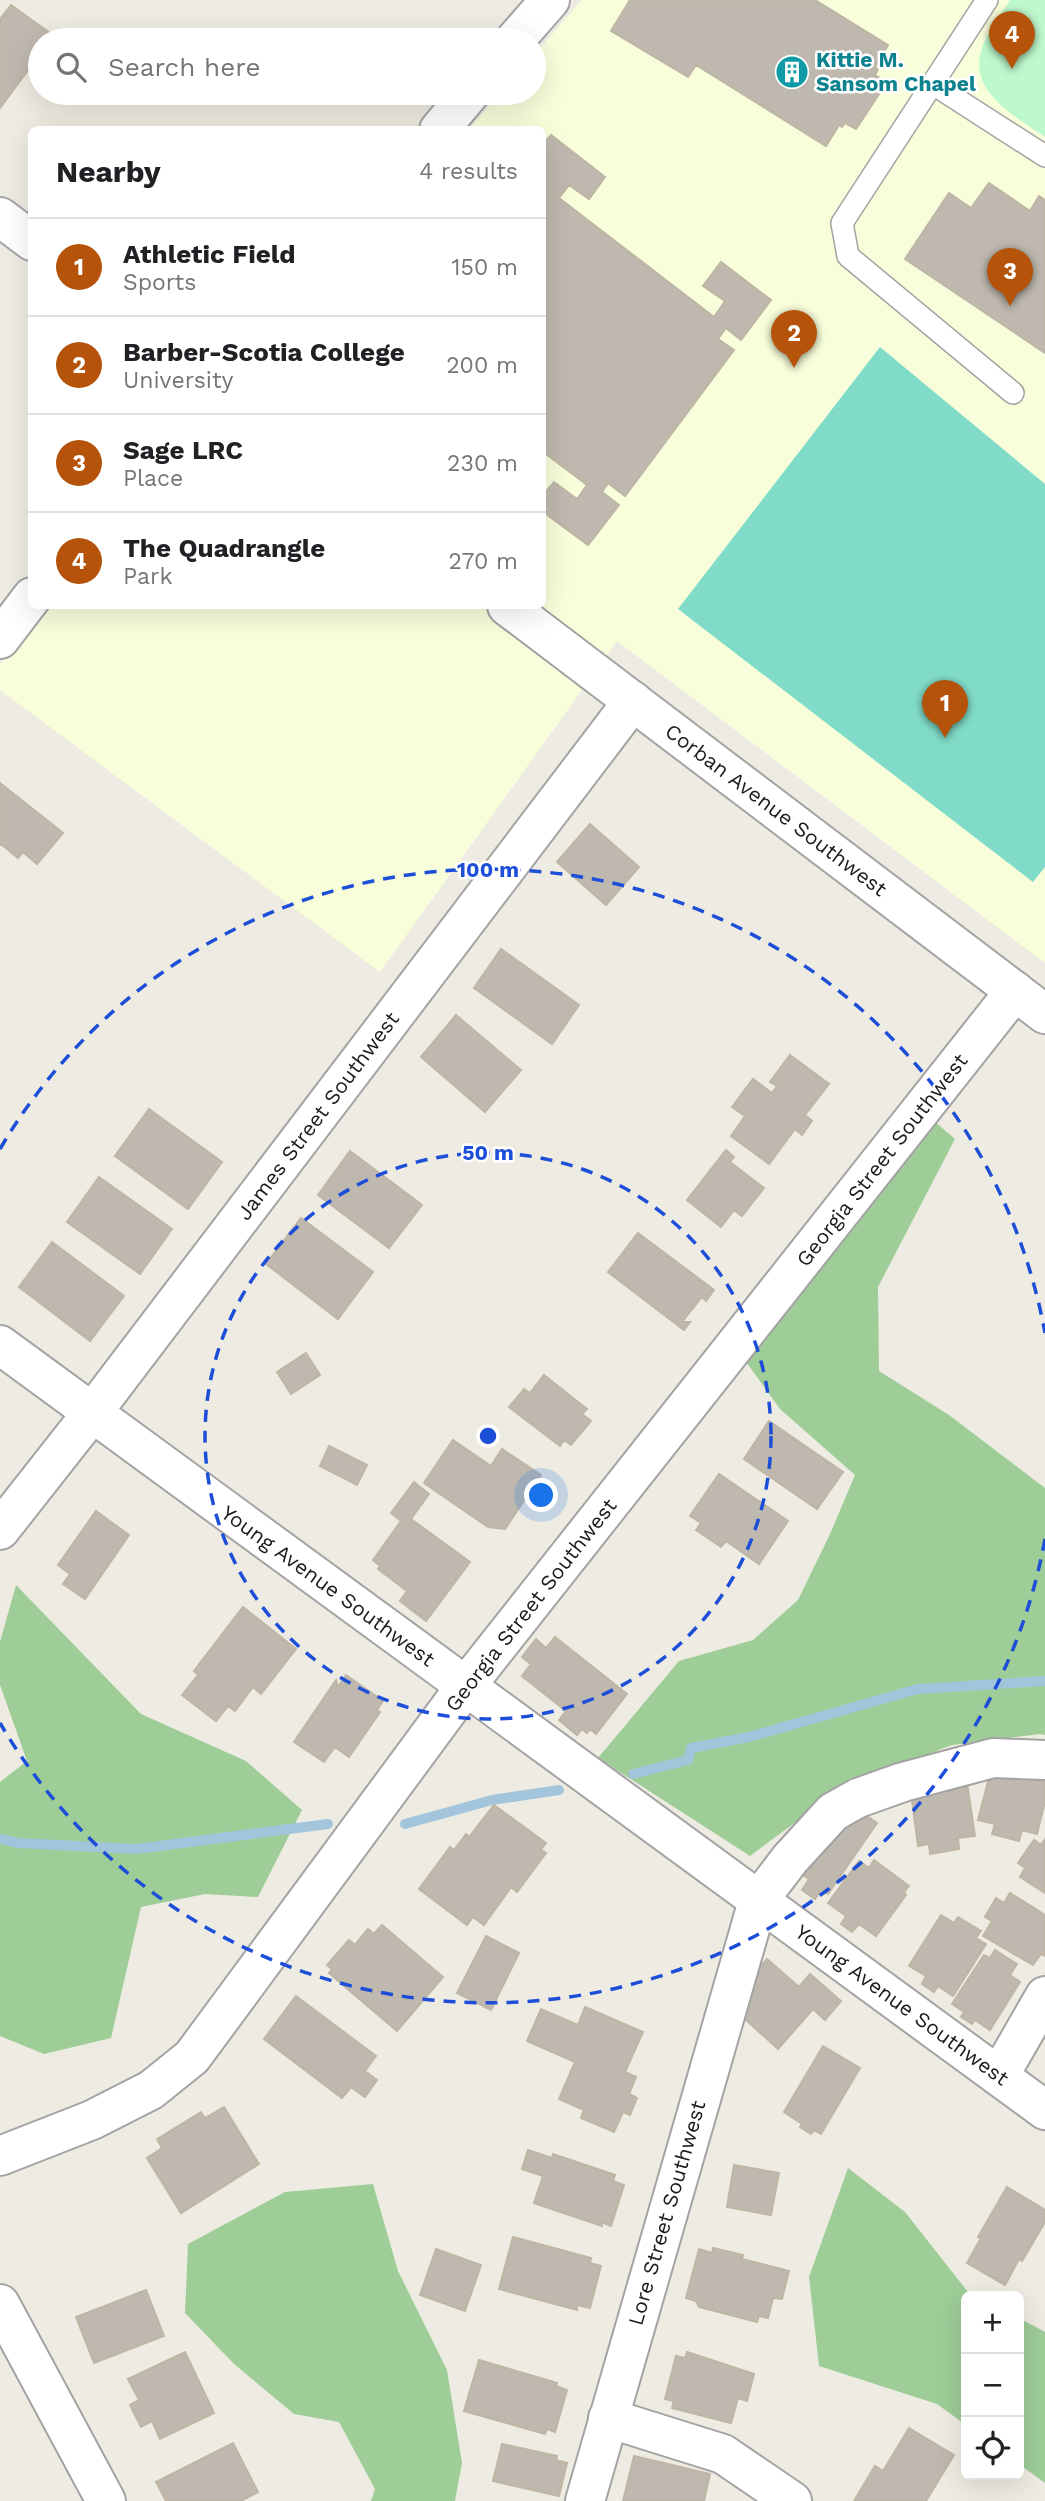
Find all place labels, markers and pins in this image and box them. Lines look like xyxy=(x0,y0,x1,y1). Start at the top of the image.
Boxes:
pin: 4 xyxy=(989,11,1035,69)
place label: Kittie M. Sansom Chapel xyxy=(816,47,976,96)
building icon: Kittie M. Sansom Chapel xyxy=(773,53,811,91)
pin: 3 xyxy=(987,248,1033,306)
pin: 2 xyxy=(771,310,817,368)
pin: 1 xyxy=(922,680,968,738)
centre of rings xyxy=(476,1424,500,1448)

